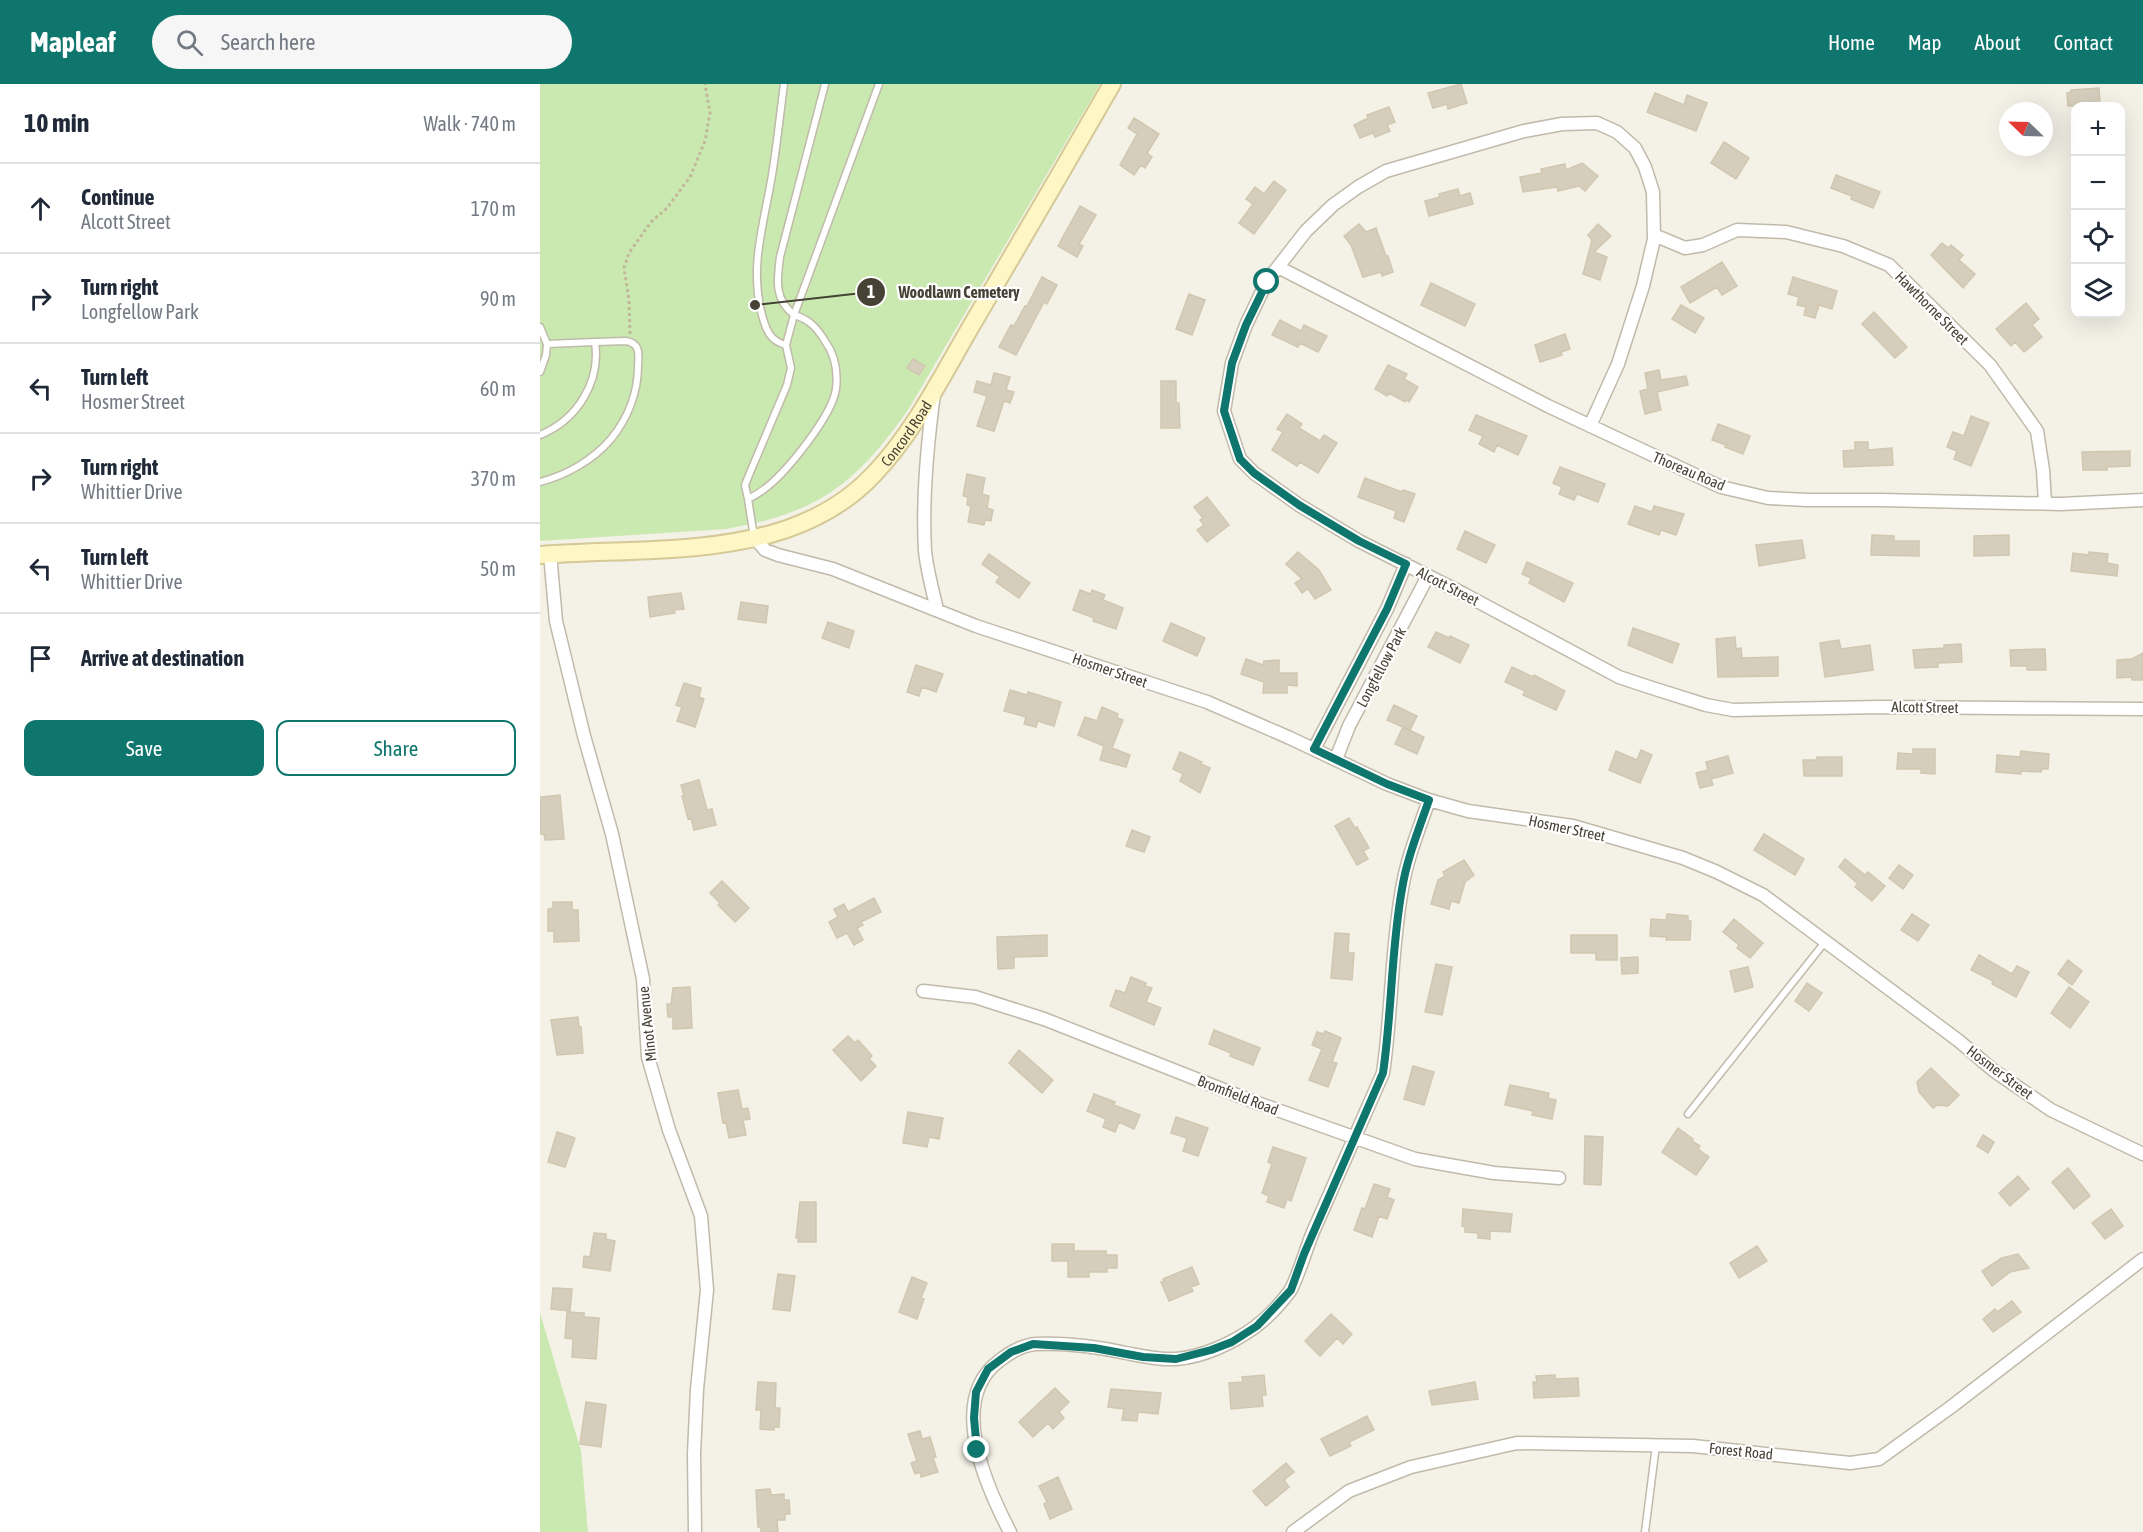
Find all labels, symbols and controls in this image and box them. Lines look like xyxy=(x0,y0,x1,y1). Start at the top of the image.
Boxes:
search box xyxy=(152,15,572,69)
text: Mapleaf xyxy=(30,26,116,58)
icon: search xyxy=(173,26,206,59)
text: Search here xyxy=(221,29,316,55)
text: Home xyxy=(1828,30,1875,54)
text: Map xyxy=(1908,30,1942,54)
text: About xyxy=(1975,30,2021,54)
text: Contact xyxy=(2054,30,2113,54)
north arrow xyxy=(1999,102,2053,156)
map controls xyxy=(2071,102,2125,318)
button: + xyxy=(2071,102,2125,156)
text: 10 min xyxy=(24,108,89,138)
text: Walk · 740 m xyxy=(424,112,516,135)
button: − xyxy=(2071,156,2125,210)
text: Continue xyxy=(81,184,155,210)
icon: ahead xyxy=(24,192,57,225)
text: 170 m xyxy=(471,197,516,220)
text: Alcott Street xyxy=(81,210,171,233)
button: locate xyxy=(2071,210,2125,264)
button: layers xyxy=(2071,264,2125,318)
route start xyxy=(1253,268,1279,294)
street label: Hawthorne Street xyxy=(1892,268,1972,348)
text: Turn right xyxy=(81,274,158,300)
callout: Woodlawn Cemetery xyxy=(856,275,1031,309)
text: 1 xyxy=(867,281,875,302)
icon: right xyxy=(24,282,57,315)
text: Woodlawn Cemetery xyxy=(897,283,1020,301)
text: 90 m xyxy=(480,287,516,310)
text: Longfellow Park xyxy=(81,300,199,323)
text: Turn left xyxy=(81,364,148,390)
icon: left xyxy=(24,372,57,405)
text: 60 m xyxy=(480,377,516,400)
text: Hosmer Street xyxy=(81,390,185,413)
street label: Concord Road xyxy=(877,397,935,469)
street label: Thoreau Road xyxy=(1650,448,1728,494)
text: Turn right xyxy=(81,454,158,480)
icon: right xyxy=(24,462,57,495)
text: 370 m xyxy=(471,467,516,490)
text: Whittier Drive xyxy=(81,480,182,503)
text: Turn left xyxy=(81,544,148,570)
icon: left xyxy=(24,552,57,585)
text: 50 m xyxy=(480,557,516,580)
street label: Alcott Street xyxy=(1414,563,1482,609)
text: Whittier Drive xyxy=(81,570,182,593)
street label: Longfellow Park xyxy=(1353,624,1409,710)
icon: arrive xyxy=(24,642,57,675)
text: Arrive at destination xyxy=(81,645,244,671)
street label: Hosmer Street xyxy=(1070,649,1150,691)
street label: Alcott Street xyxy=(1891,698,1959,716)
button: Save xyxy=(24,720,264,776)
button: Share xyxy=(276,720,516,776)
street label: Hosmer Street xyxy=(1527,812,1607,844)
street label: Minot Avenue xyxy=(635,985,659,1063)
street label: Hosmer Street xyxy=(1964,1042,2036,1102)
street label: Bromfield Road xyxy=(1195,1072,1281,1118)
route end xyxy=(963,1436,989,1462)
street label: Forest Road xyxy=(1708,1439,1774,1463)

